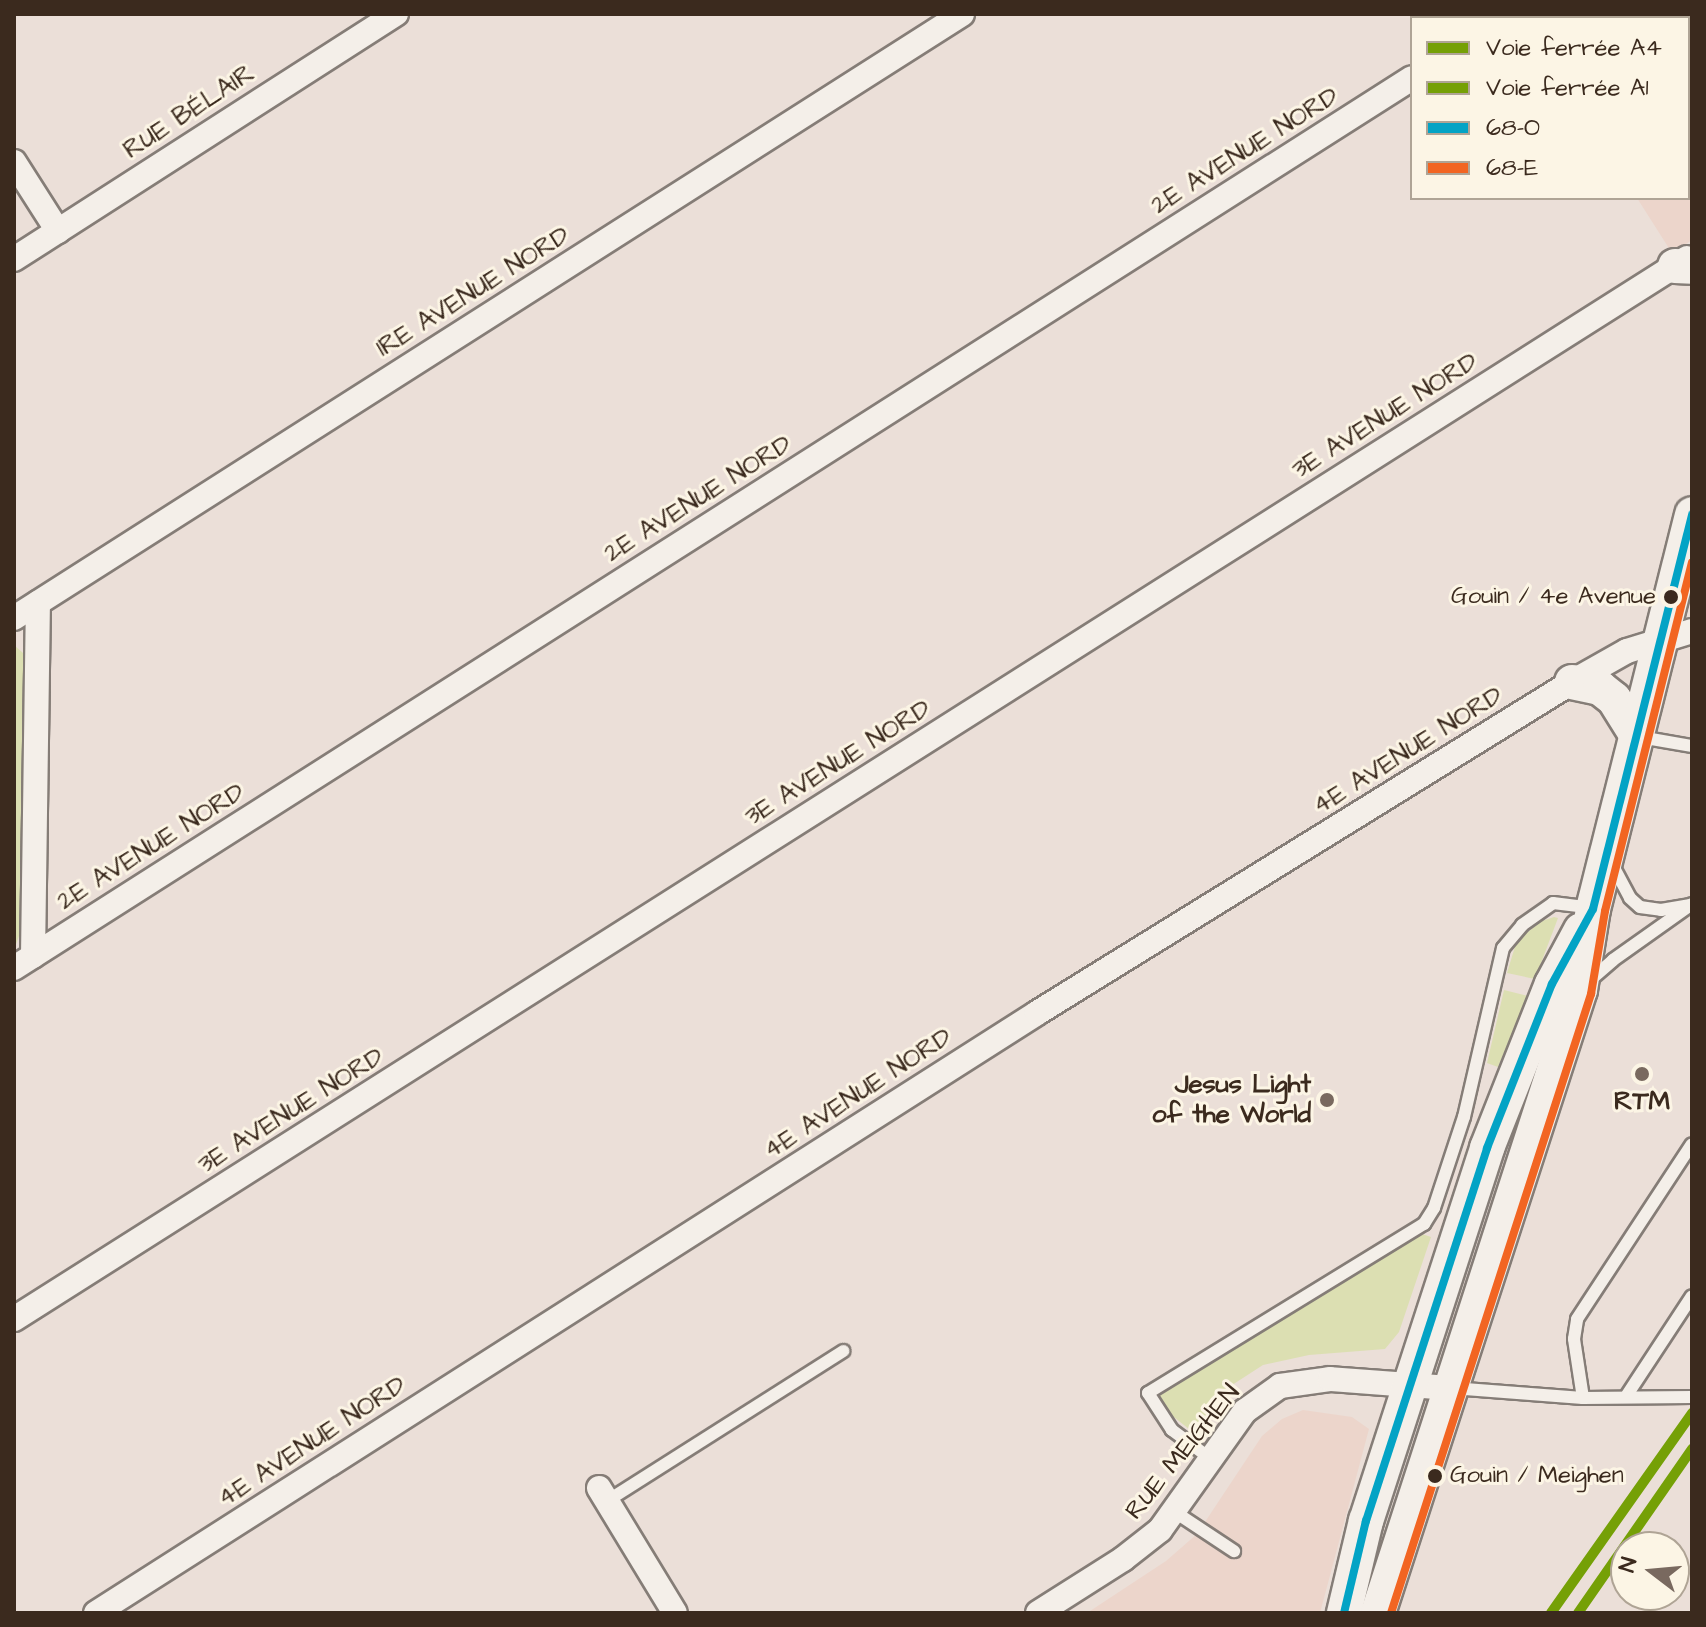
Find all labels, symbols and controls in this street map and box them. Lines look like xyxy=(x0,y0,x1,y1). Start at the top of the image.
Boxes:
legend xyxy=(1410,16,1690,200)
text: Voie ferrée A4 xyxy=(1486,31,1662,65)
street label: RUE BÉLAIR xyxy=(118,58,260,166)
text: Voie ferrée A1 xyxy=(1486,71,1649,105)
street label: 2E AVENUE NORD xyxy=(1146,81,1344,221)
text: 68-O xyxy=(1486,111,1540,145)
text: 68-E xyxy=(1486,151,1538,185)
street label: 1RE AVENUE NORD xyxy=(371,220,575,364)
street label: 3E AVENUE NORD xyxy=(1286,346,1484,486)
street label: 2E AVENUE NORD xyxy=(599,429,797,569)
place label: Gouin / 4e Avenue xyxy=(1451,583,1656,611)
marker: Gouin / 4e Avenue xyxy=(1663,589,1679,605)
street label: 4E AVENUE NORD xyxy=(1307,680,1509,822)
street label: 3E AVENUE NORD xyxy=(739,693,937,833)
street label: 2E AVENUE NORD xyxy=(52,777,250,917)
street label: 4E AVENUE NORD xyxy=(758,1022,958,1166)
street label: 3E AVENUE NORD xyxy=(192,1041,390,1181)
marker: RTM xyxy=(1633,1065,1651,1083)
place label: Jesus Light of the World xyxy=(1152,1069,1311,1130)
place label: RTM xyxy=(1614,1086,1670,1118)
marker: Jesus Light of the World xyxy=(1318,1091,1336,1109)
street label: 4E AVENUE NORD xyxy=(212,1370,412,1514)
street label: RUE MEIGHEN xyxy=(1119,1378,1247,1526)
place label: Gouin / Meighen xyxy=(1450,1462,1624,1490)
marker: Gouin / Meighen xyxy=(1427,1468,1443,1484)
north arrow xyxy=(1610,1531,1690,1611)
text: N xyxy=(1612,1554,1645,1576)

